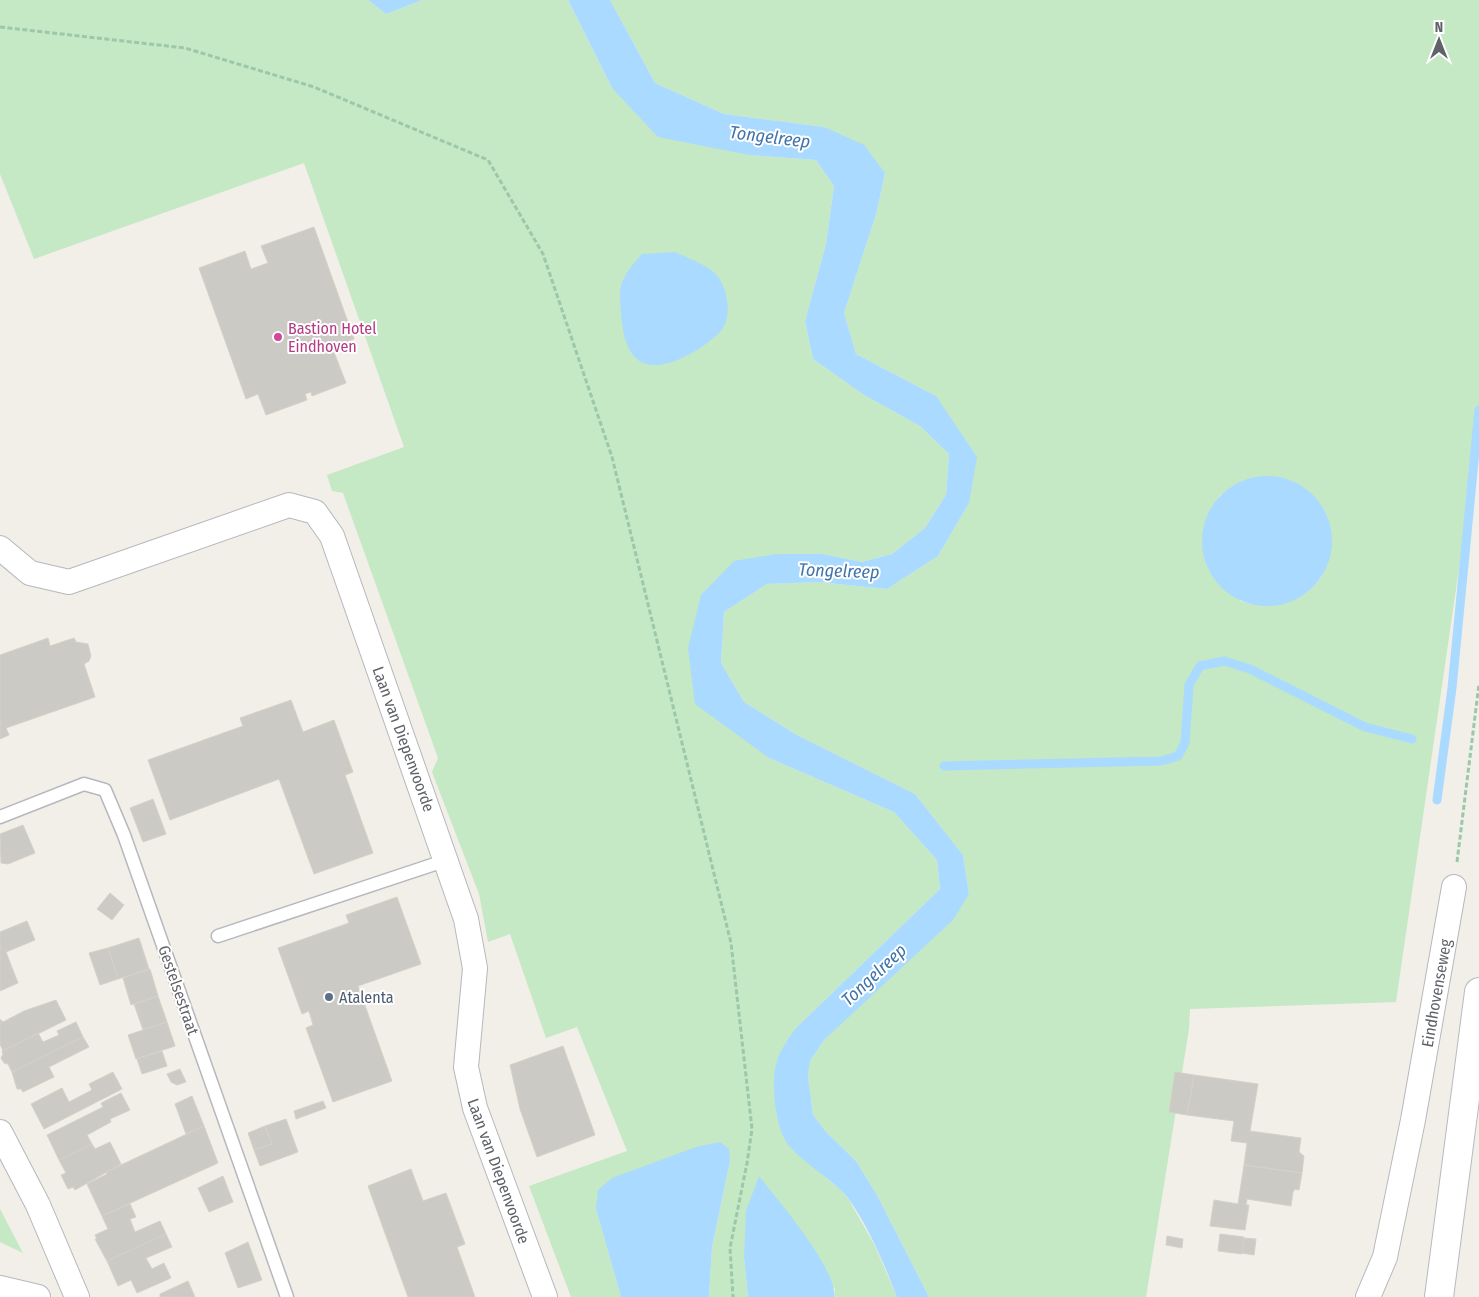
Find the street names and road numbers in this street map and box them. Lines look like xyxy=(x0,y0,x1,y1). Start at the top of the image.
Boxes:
street label: Laan van Diepenvoorde xyxy=(368,664,439,814)
street label: Eindhovenseweg xyxy=(1418,937,1455,1049)
street label: Gestelsestraat xyxy=(154,943,203,1038)
street label: Laan van Diepenvoorde xyxy=(463,1096,534,1246)

